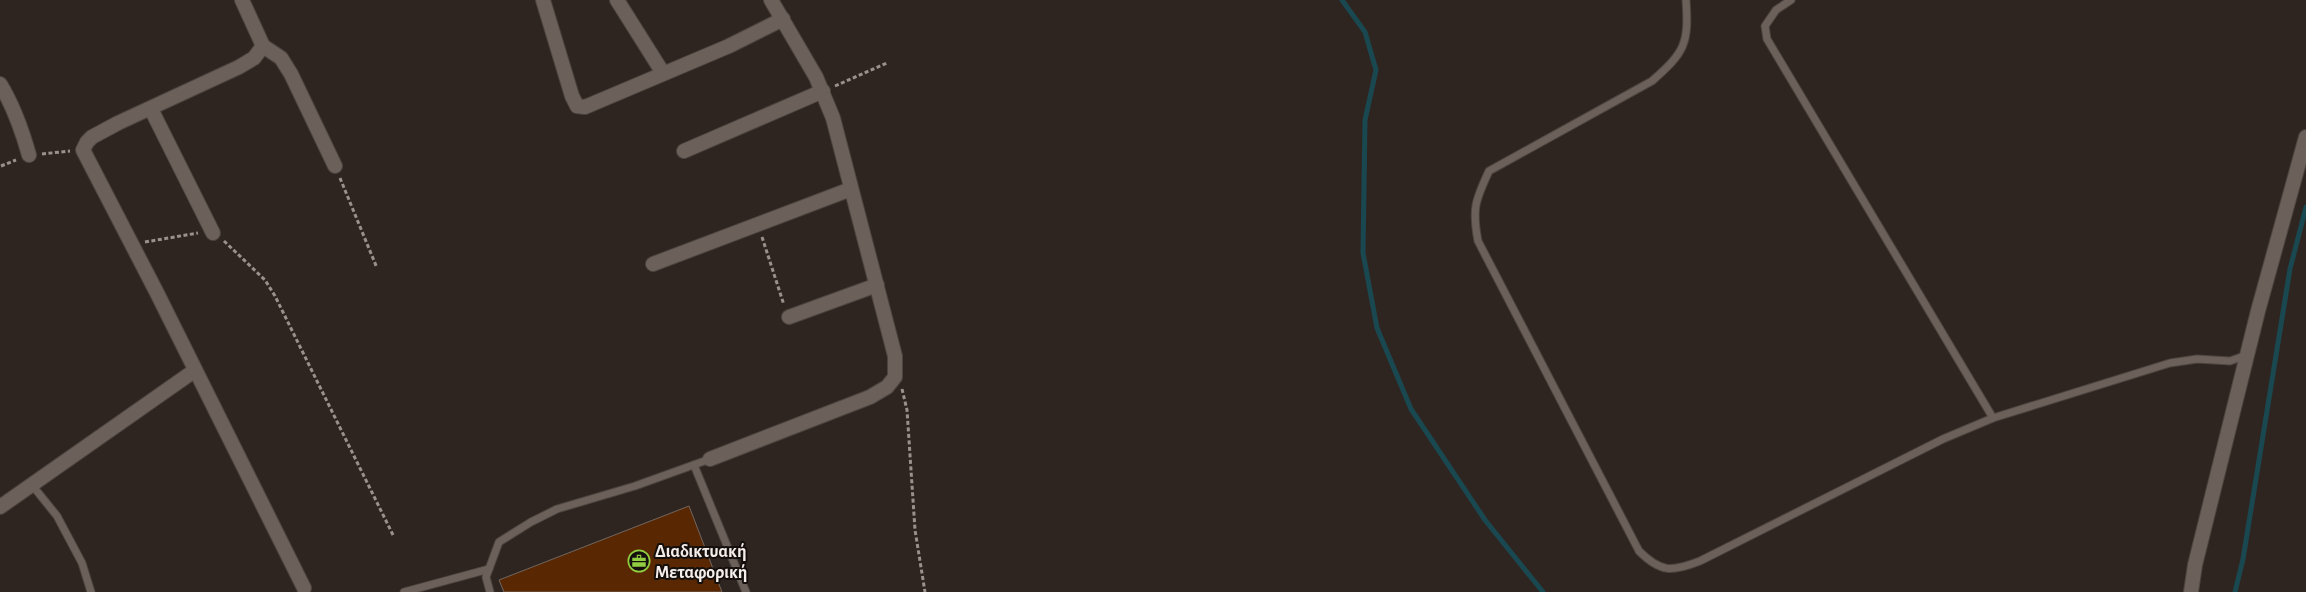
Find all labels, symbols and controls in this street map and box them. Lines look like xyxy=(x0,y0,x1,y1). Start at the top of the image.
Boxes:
place label: Διαδικτυακή Μεταφορική xyxy=(655,542,747,582)
office icon: Διαδικτυακή Μεταφορική xyxy=(627,549,651,573)

